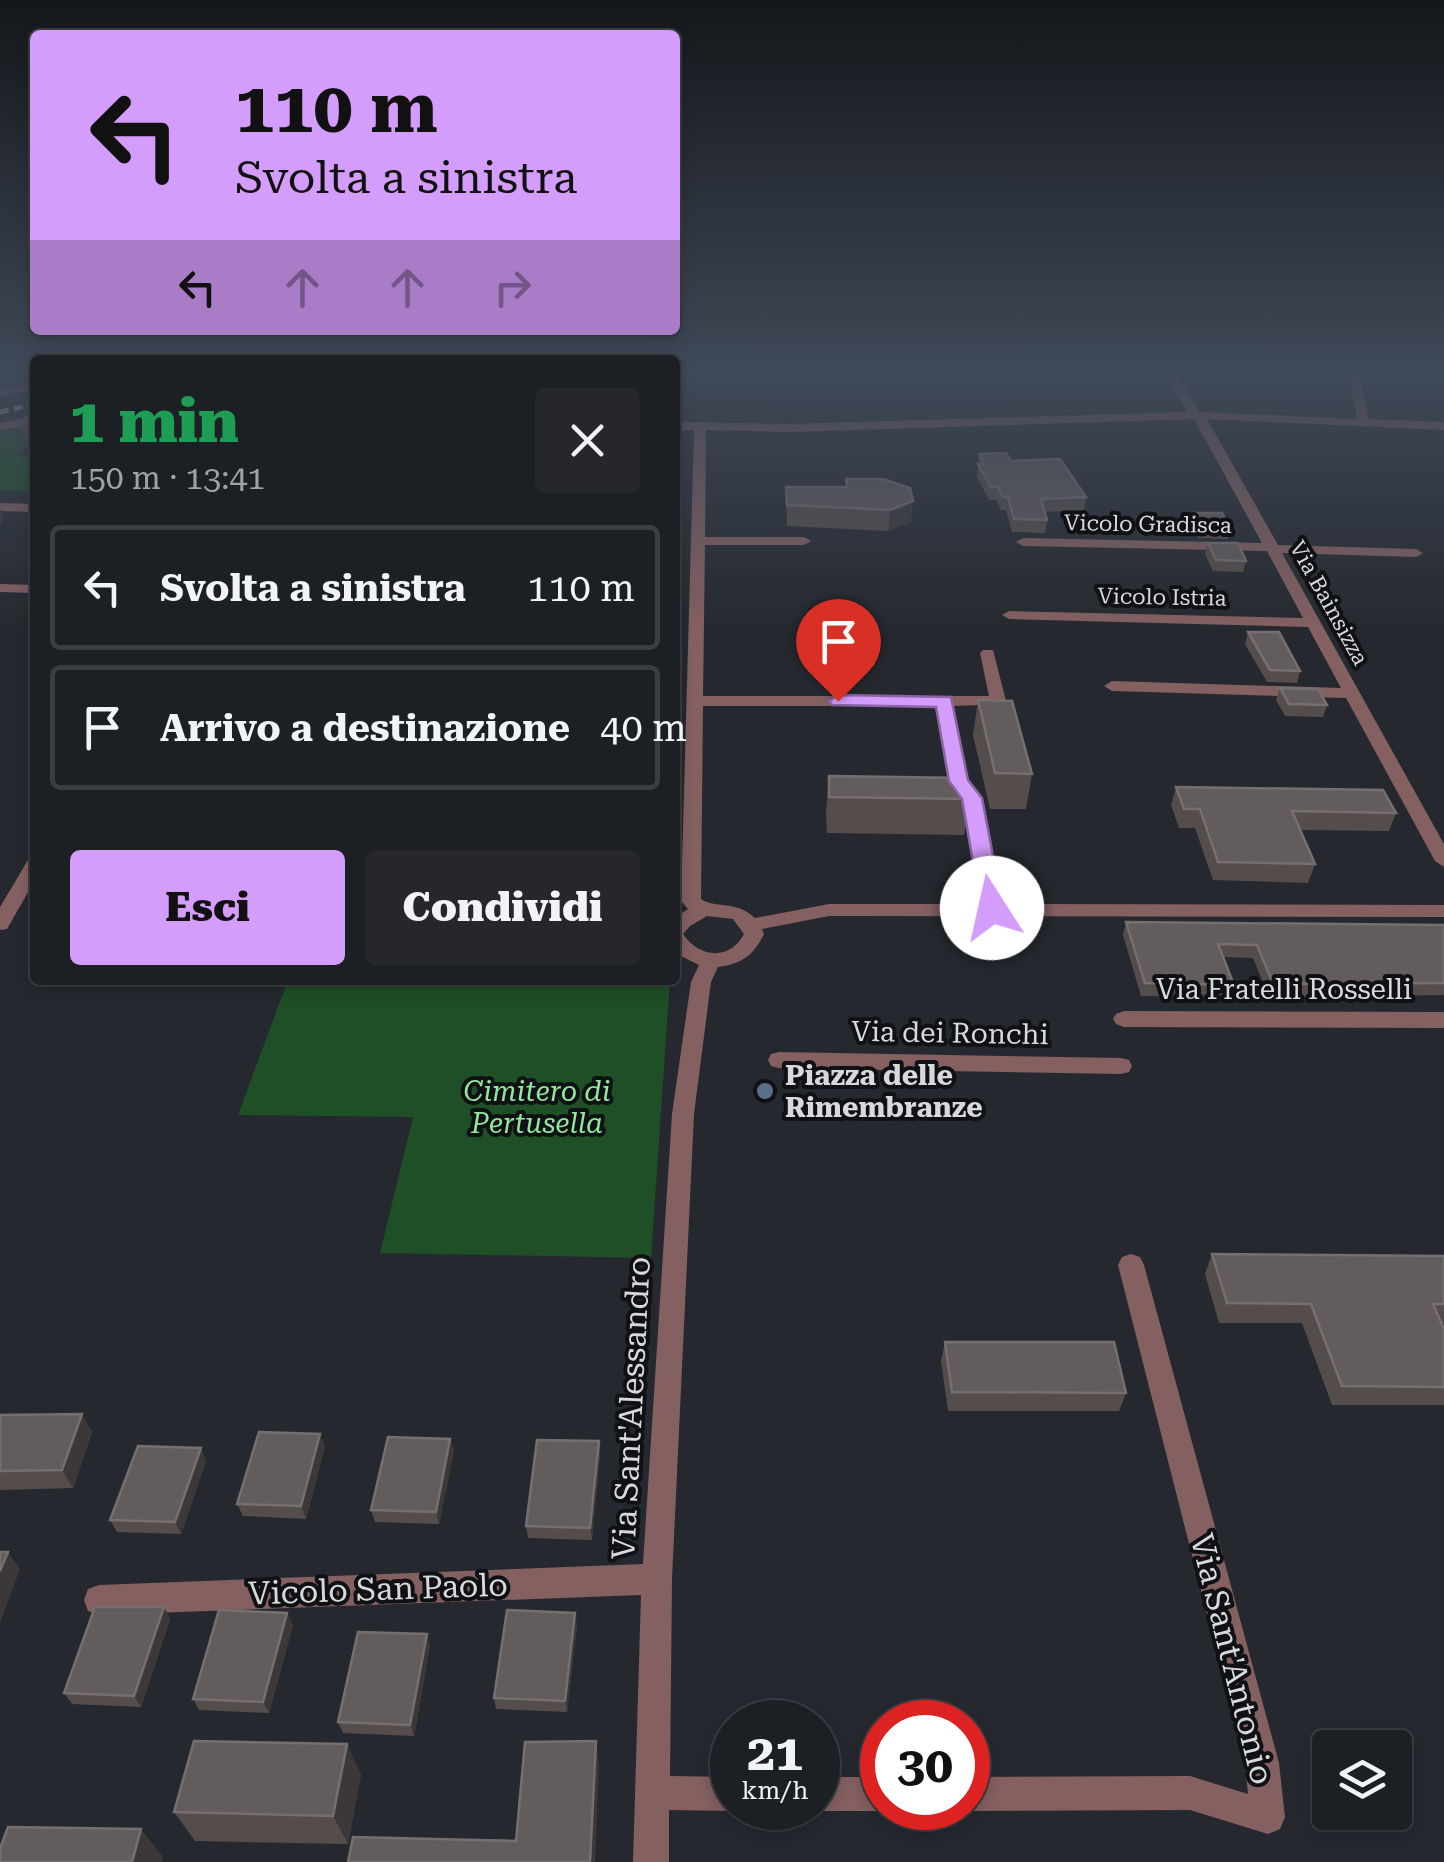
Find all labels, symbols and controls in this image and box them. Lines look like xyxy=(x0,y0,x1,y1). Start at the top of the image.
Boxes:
text: 110 m xyxy=(235,67,438,149)
icon: left xyxy=(70,70,200,200)
text: Svolta a sinistra xyxy=(235,151,577,204)
icon: left xyxy=(170,260,225,315)
icon: ahead xyxy=(275,260,330,315)
icon: ahead xyxy=(380,260,435,315)
icon: right xyxy=(485,260,540,315)
text: 1 min xyxy=(70,386,239,457)
button: close xyxy=(535,388,640,493)
text: 150 m · 13:41 xyxy=(70,459,265,497)
street label: Vicolo Gradisca xyxy=(1064,510,1232,538)
street label: Via Bainsizza xyxy=(1285,537,1373,669)
icon: left xyxy=(75,560,130,615)
text: Svolta a sinistra xyxy=(160,566,466,610)
text: 110 m xyxy=(527,566,635,610)
street label: Vicolo Istria xyxy=(1097,583,1227,611)
pin xyxy=(796,599,881,702)
icon: arrive xyxy=(811,614,866,669)
icon: arrive xyxy=(75,700,130,755)
text: Arrivo a destinazione xyxy=(160,706,570,750)
text: 40 m xyxy=(600,706,687,750)
button: Esci xyxy=(70,850,345,965)
button: Condividi xyxy=(365,850,640,965)
position arrow xyxy=(940,856,1044,960)
street label: Via Fratelli Rosselli xyxy=(1156,973,1412,1006)
street label: Via dei Ronchi xyxy=(851,1015,1049,1051)
place label: Piazza delle Rimembranze xyxy=(785,1059,983,1124)
park label: Cimitero di Pertusella xyxy=(463,1075,611,1140)
marker: Piazza delle Rimembranze xyxy=(754,1080,776,1102)
street label: Via Sant'Alessandro xyxy=(604,1255,658,1561)
street label: Via Sant'Antonio xyxy=(1182,1530,1282,1788)
street label: Vicolo San Paolo xyxy=(247,1565,509,1613)
speed limit sign: 30 xyxy=(860,1700,990,1830)
text: 21 xyxy=(747,1724,803,1782)
map controls xyxy=(1312,1730,1412,1830)
button: layers xyxy=(1312,1730,1412,1830)
text: km/h xyxy=(742,1776,808,1805)

